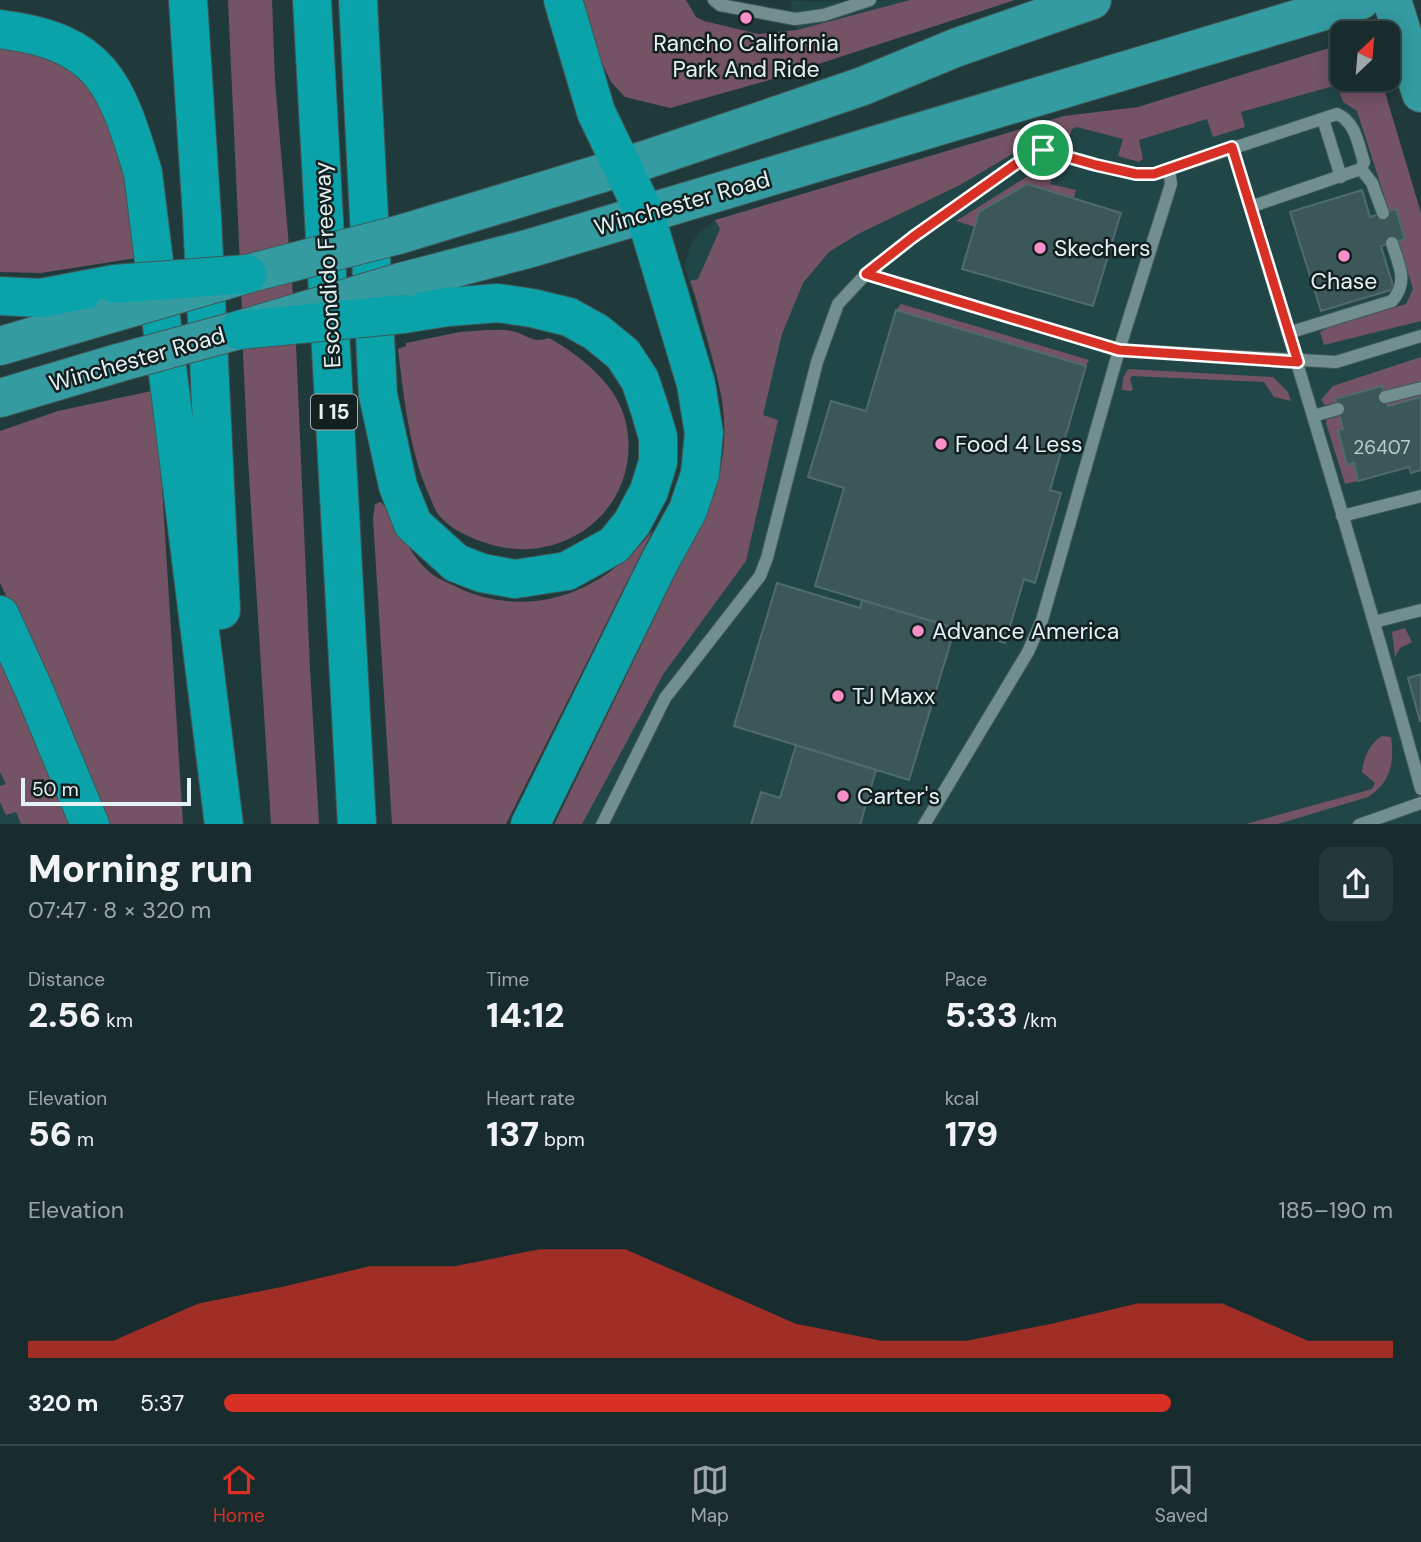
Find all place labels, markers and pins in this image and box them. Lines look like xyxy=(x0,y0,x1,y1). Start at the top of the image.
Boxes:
marker: Rancho California Park And Ride xyxy=(738,10,754,26)
place label: Rancho California Park And Ride xyxy=(653,28,839,84)
pin xyxy=(1013,120,1073,180)
place label: Skechers xyxy=(1054,233,1151,263)
marker: Skechers xyxy=(1032,240,1048,256)
marker: Chase xyxy=(1336,248,1352,264)
place label: Chase xyxy=(1311,266,1377,296)
place label: Food 4 Less xyxy=(955,429,1083,459)
marker: Food 4 Less xyxy=(933,436,949,452)
place label: Advance America xyxy=(932,616,1119,646)
marker: Advance America xyxy=(910,623,926,639)
place label: TJ Maxx xyxy=(852,681,935,711)
marker: TJ Maxx xyxy=(830,688,846,704)
place label: Carter's xyxy=(857,781,940,811)
marker: Carter's xyxy=(835,788,851,804)

